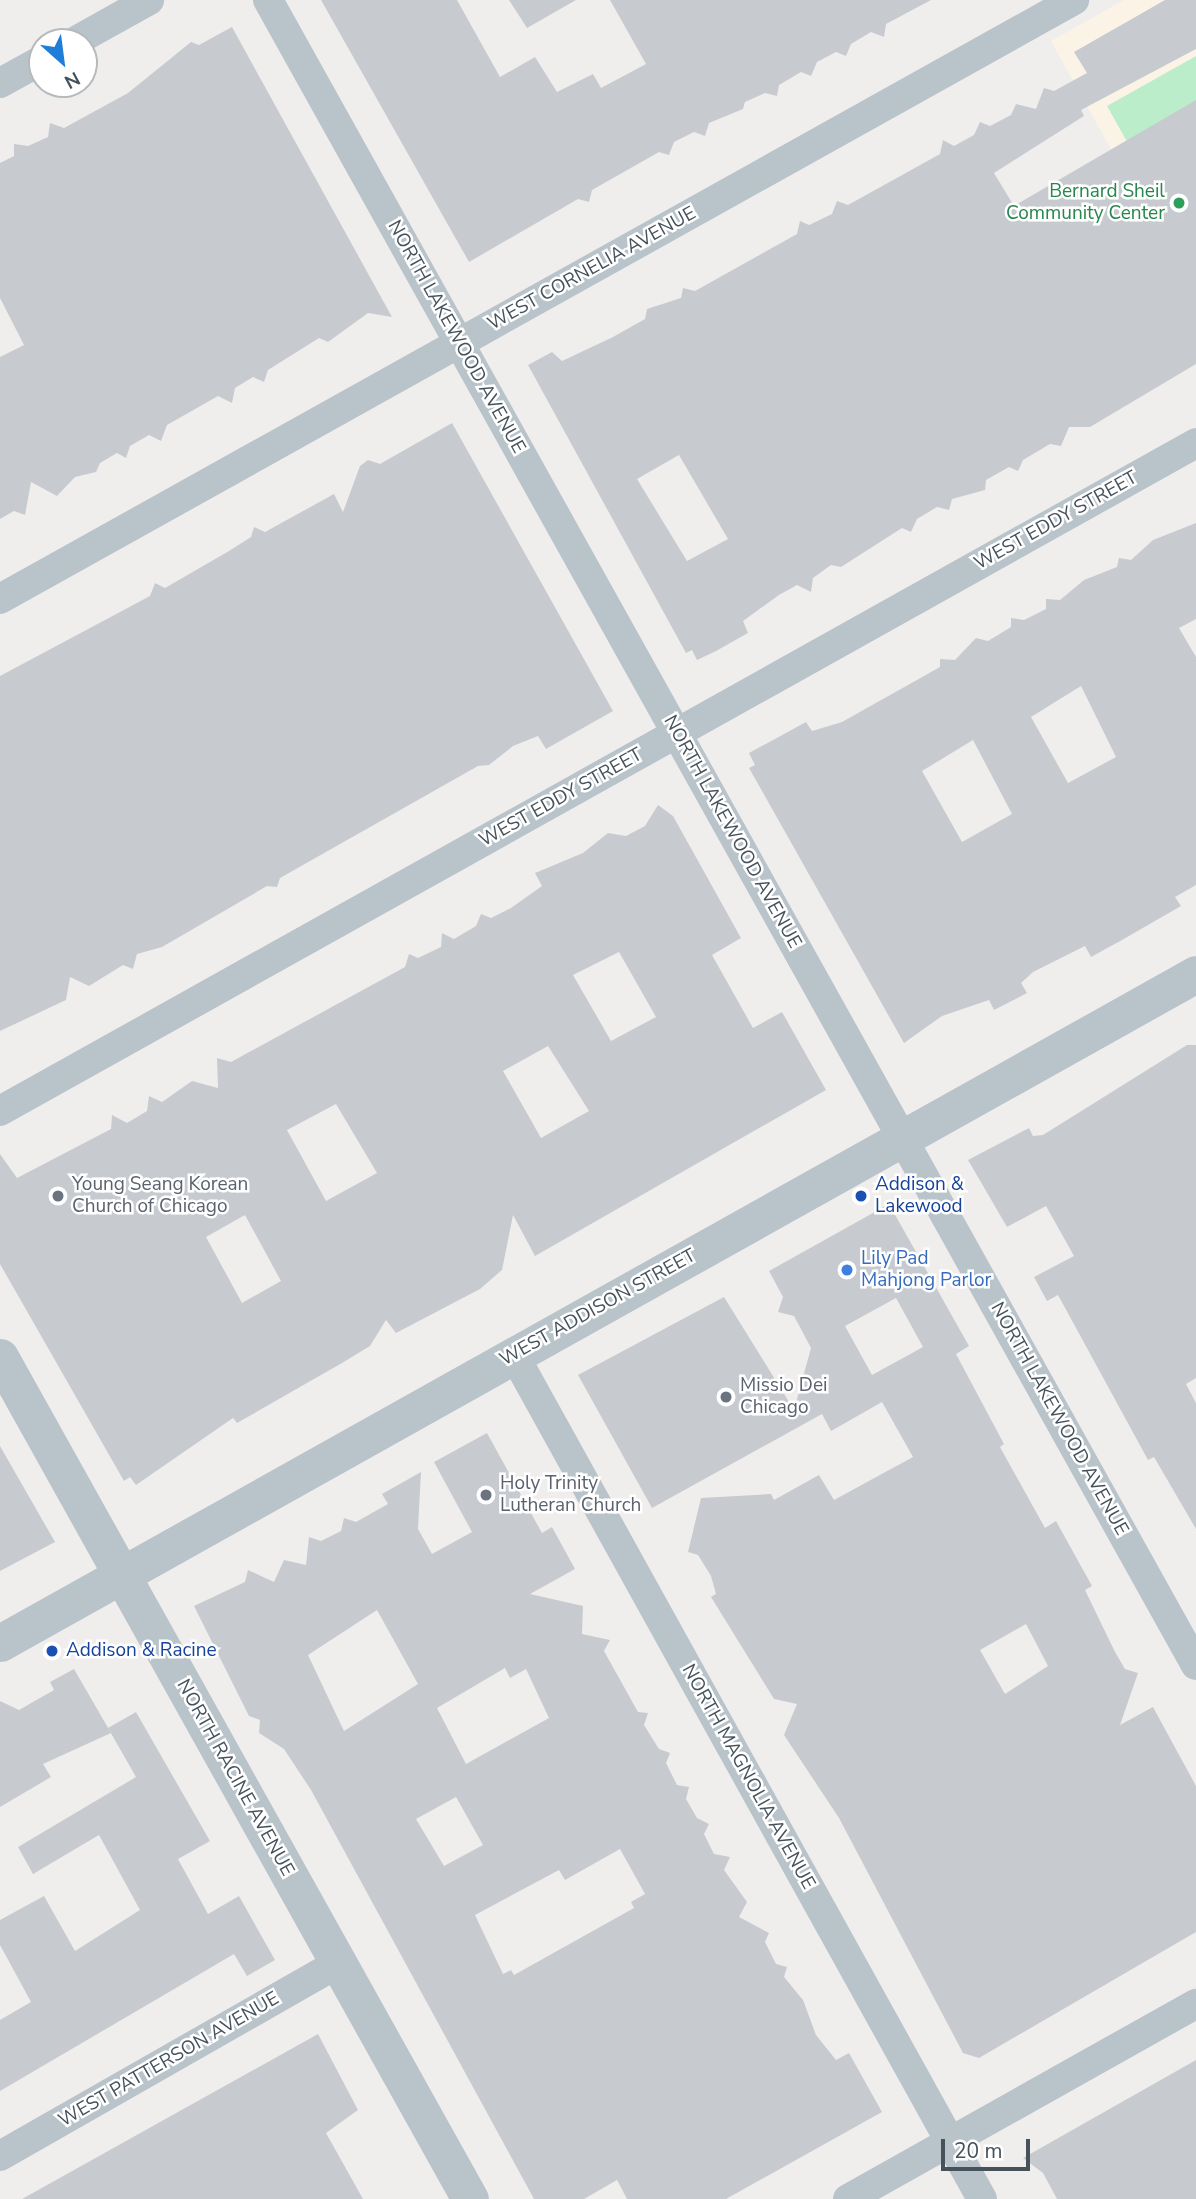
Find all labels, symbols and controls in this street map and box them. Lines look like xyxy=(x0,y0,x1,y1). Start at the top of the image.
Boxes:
north arrow xyxy=(28,28,98,98)
text: N xyxy=(60,65,84,95)
place label: Bernard Sheil Community Center xyxy=(1006,181,1165,225)
marker: Bernard Sheil Community Center xyxy=(1171,195,1187,211)
street label: WEST CORNELIA AVENUE xyxy=(484,202,700,336)
street label: NORTH LAKEWOOD AVENUE xyxy=(382,216,530,458)
street label: WEST EDDY STREET xyxy=(970,467,1142,575)
street label: NORTH LAKEWOOD AVENUE xyxy=(658,711,806,953)
street label: WEST EDDY STREET xyxy=(475,744,647,852)
place label: Young Seang Korean Church of Chicago xyxy=(72,1174,248,1218)
place label: Addison & Lakewood xyxy=(875,1174,964,1218)
marker: Young Seang Korean Church of Chicago xyxy=(50,1188,66,1204)
marker: Addison & Lakewood xyxy=(853,1188,869,1204)
street label: WEST ADDISON STREET xyxy=(496,1245,700,1371)
place label: Lily Pad Mahjong Parlor xyxy=(861,1248,991,1292)
marker: Lily Pad Mahjong Parlor xyxy=(839,1262,855,1278)
street label: NORTH LAKEWOOD AVENUE xyxy=(985,1298,1133,1540)
place label: Missio Dei Chicago xyxy=(740,1375,827,1419)
marker: Missio Dei Chicago xyxy=(718,1389,734,1405)
place label: Holy Trinity Lutheran Church xyxy=(500,1473,641,1517)
marker: Holy Trinity Lutheran Church xyxy=(478,1487,494,1503)
place label: Addison & Racine xyxy=(66,1640,217,1662)
marker: Addison & Racine xyxy=(44,1643,60,1659)
street label: NORTH MAGNOLIA AVENUE xyxy=(676,1660,820,1894)
street label: NORTH RACINE AVENUE xyxy=(171,1676,299,1880)
street label: WEST PATTERSON AVENUE xyxy=(55,1987,283,2133)
scale bar xyxy=(944,2126,1033,2170)
text: 20 m xyxy=(954,2137,1003,2165)

